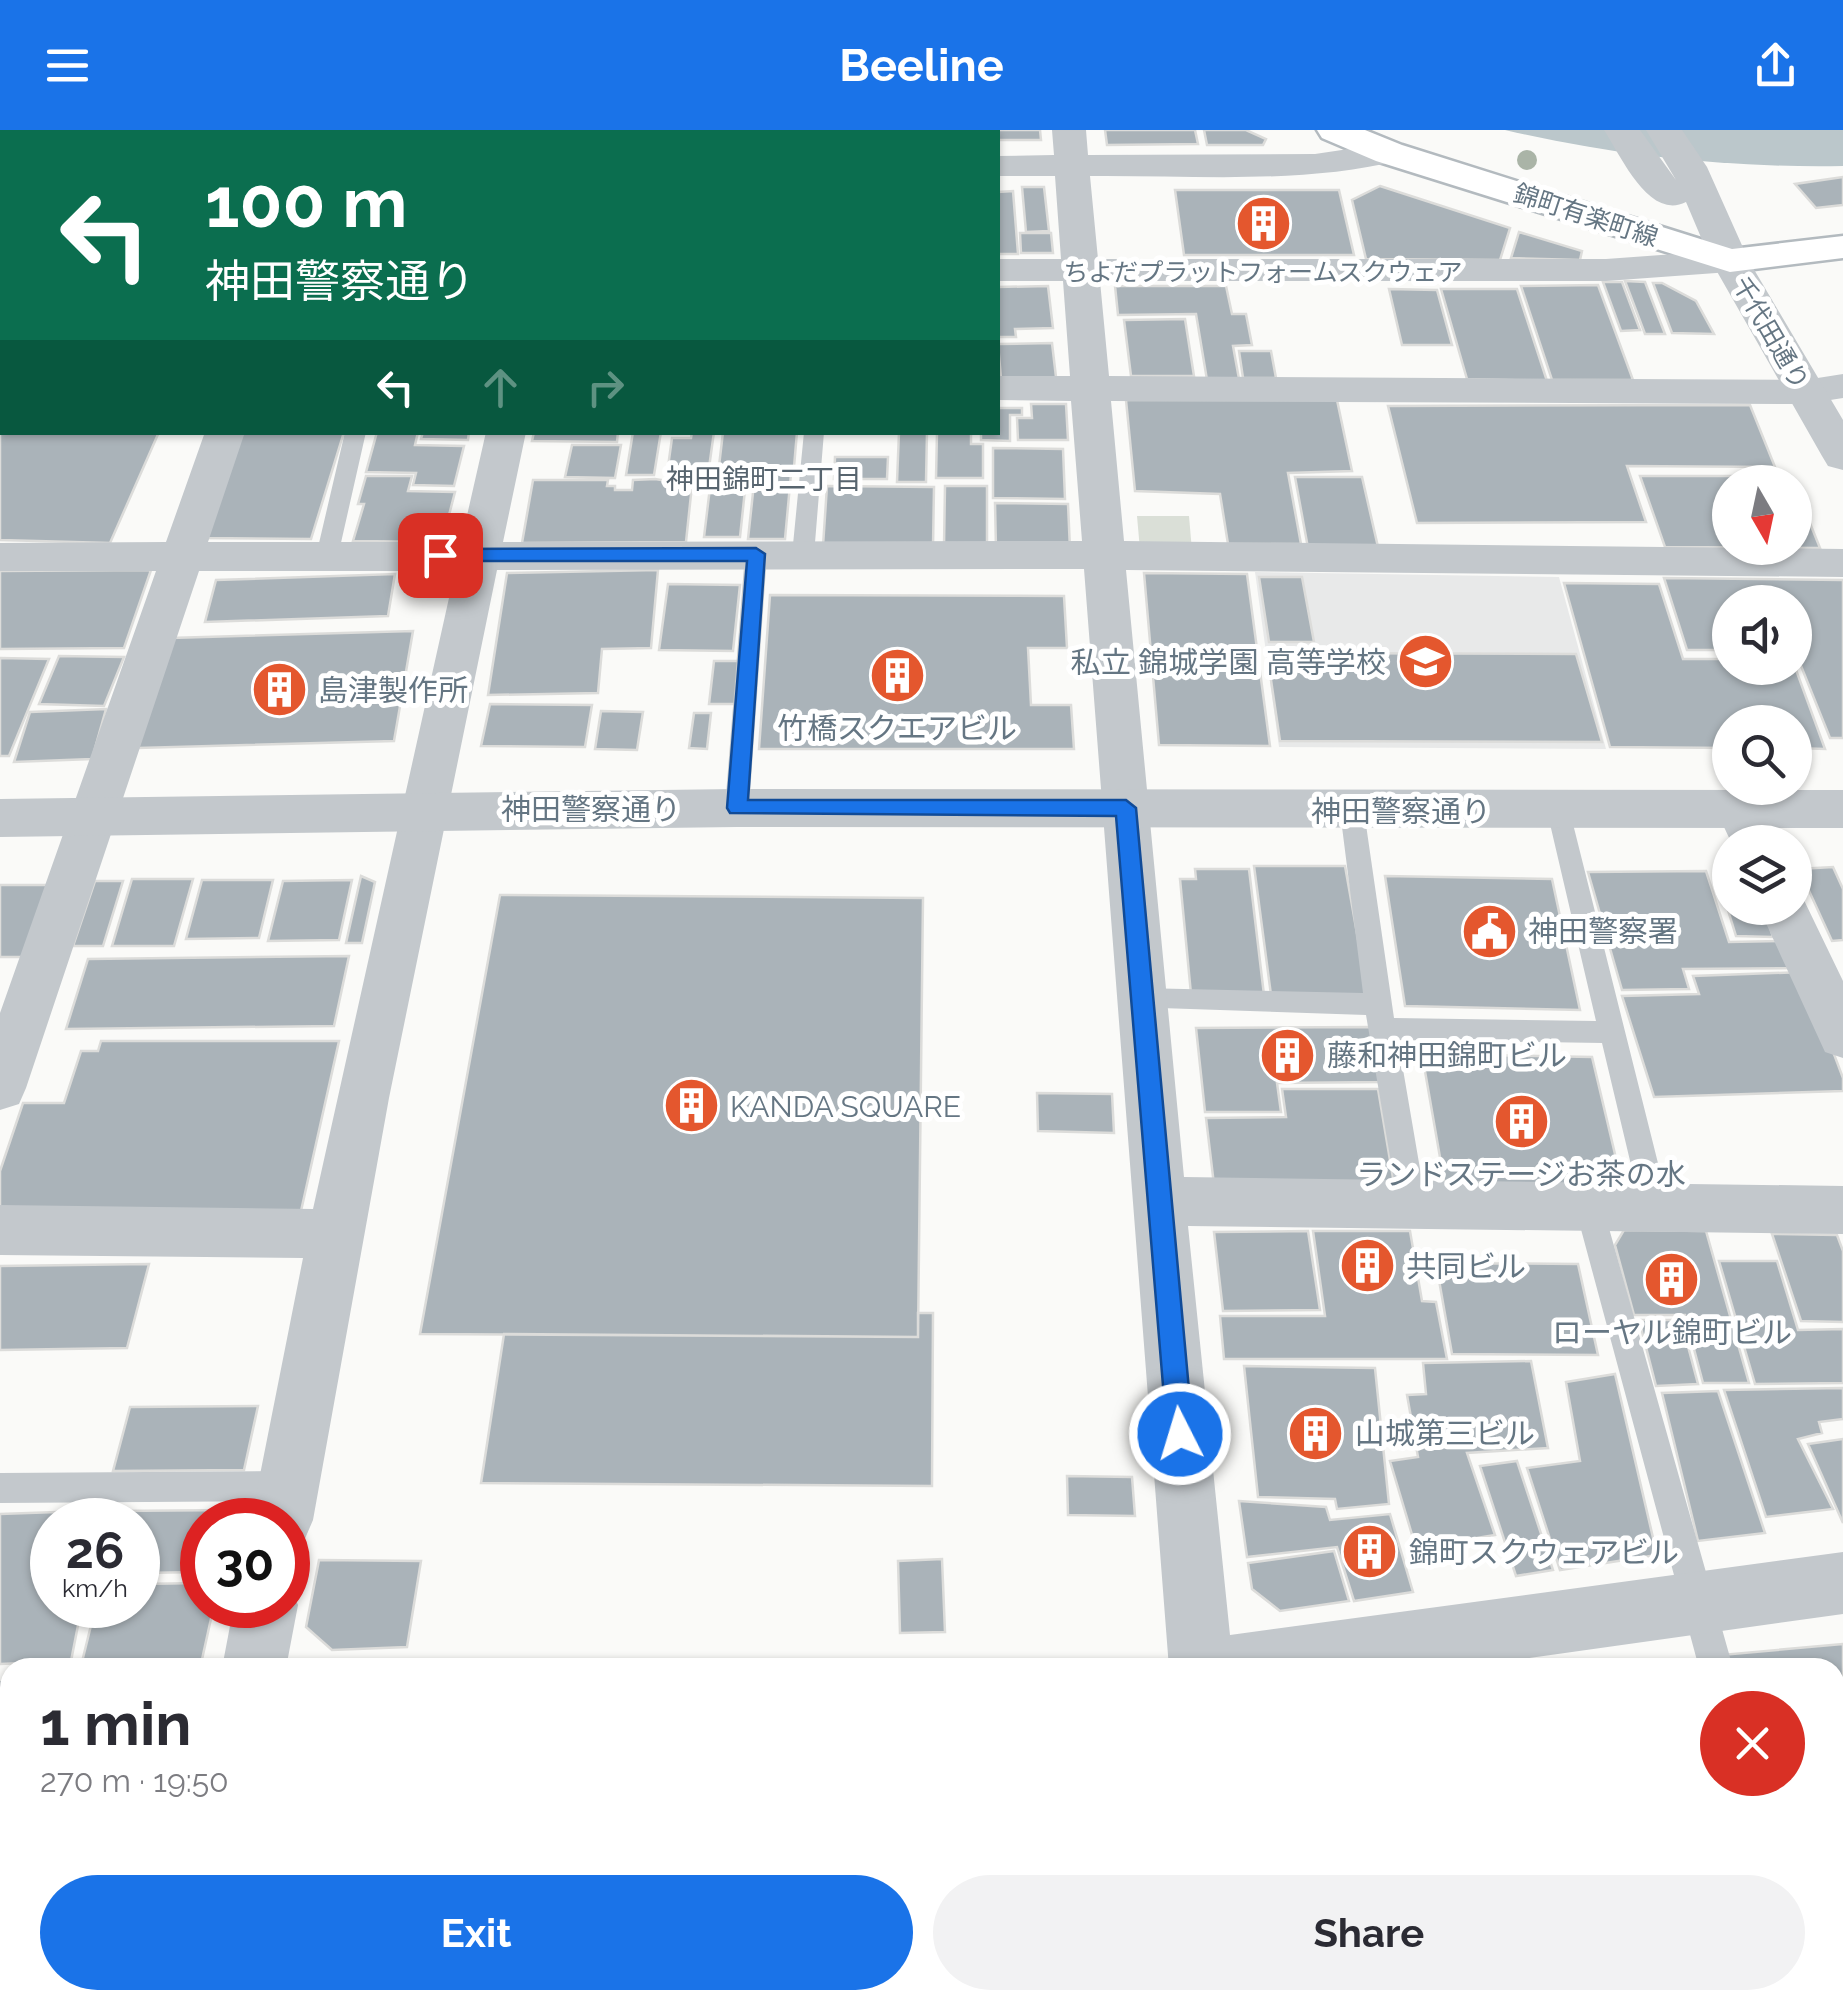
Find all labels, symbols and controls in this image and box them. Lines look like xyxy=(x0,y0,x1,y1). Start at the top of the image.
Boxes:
icon: menu xyxy=(40,38,95,93)
icon: share xyxy=(1748,38,1803,93)
text: Beeline xyxy=(839,39,1004,92)
text: 100 m xyxy=(205,161,408,243)
icon: left xyxy=(40,170,170,300)
street label: 錦町有楽町線 xyxy=(1510,178,1662,252)
building icon: ちよだプラットフォームスクウェア xyxy=(1233,193,1293,253)
text: 神田警察通り xyxy=(205,255,475,308)
place label: ちよだプラットフォームスクウェア xyxy=(1063,257,1463,287)
street label: 千代田通り xyxy=(1727,271,1815,395)
icon: left xyxy=(368,360,423,415)
icon: ahead xyxy=(473,360,528,415)
icon: right xyxy=(578,360,633,415)
district label: 神田錦町二丁目 xyxy=(666,463,862,496)
north arrow xyxy=(1712,465,1812,565)
map controls xyxy=(1712,465,1812,925)
pin xyxy=(398,513,483,598)
icon: arrive xyxy=(413,528,468,583)
button: sound xyxy=(1712,585,1812,685)
school or university icon: 私立 錦城学園 高等学校 xyxy=(1395,632,1455,692)
place label: 私立 錦城学園 高等学校 xyxy=(1071,645,1386,680)
building icon: 竹橋スクエアビル xyxy=(867,646,927,706)
building icon: 島津製作所 xyxy=(249,660,309,720)
place label: 島津製作所 xyxy=(318,673,468,708)
button: search xyxy=(1712,705,1812,805)
place label: 竹橋スクエアビル xyxy=(777,711,1017,746)
street label: 神田警察通り xyxy=(501,792,681,827)
street label: 神田警察通り xyxy=(1311,794,1491,829)
button: layers xyxy=(1712,825,1812,925)
public building icon: 神田警察署 xyxy=(1459,901,1519,961)
place label: 神田警察署 xyxy=(1528,914,1678,949)
building icon: 藤和神田錦町ビル xyxy=(1258,1025,1318,1085)
place label: 藤和神田錦町ビル xyxy=(1327,1038,1567,1073)
building icon: KANDA SQUARE xyxy=(661,1076,721,1136)
place label: KANDA SQUARE xyxy=(730,1089,961,1124)
building icon: ランドステージお茶の水 xyxy=(1491,1091,1551,1151)
place label: ランドステージお茶の水 xyxy=(1356,1157,1686,1192)
building icon: 共同ビル xyxy=(1337,1236,1397,1296)
place label: 共同ビル xyxy=(1406,1249,1526,1284)
building icon: ローヤル錦町ビル xyxy=(1642,1250,1702,1310)
place label: ローヤル錦町ビル xyxy=(1552,1315,1792,1350)
position arrow xyxy=(1128,1382,1232,1486)
building icon: 山城第三ビル xyxy=(1286,1403,1346,1463)
place label: 山城第三ビル xyxy=(1355,1416,1535,1451)
speed limit sign: 30 xyxy=(180,1498,310,1628)
text: 26 xyxy=(66,1521,124,1580)
building icon: 錦町スクウェアビル xyxy=(1340,1522,1400,1582)
place label: 錦町スクウェアビル xyxy=(1409,1535,1679,1570)
text: km/h xyxy=(62,1573,128,1603)
text: 1 min xyxy=(40,1689,191,1759)
button: close xyxy=(1700,1691,1805,1796)
text: 270 m · 19:50 xyxy=(40,1762,229,1799)
button: Exit xyxy=(40,1875,913,1990)
button: Share xyxy=(933,1875,1805,1990)

